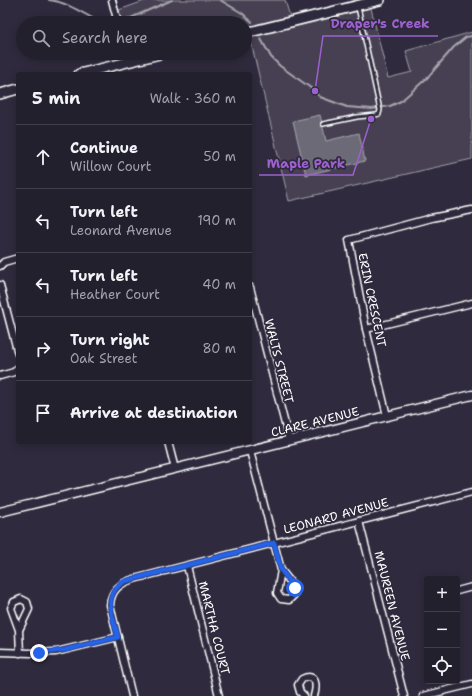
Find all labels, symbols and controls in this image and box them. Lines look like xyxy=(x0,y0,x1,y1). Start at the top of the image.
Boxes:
callout: Draper's Creek xyxy=(323,11,438,36)
text: Draper's Creek xyxy=(330,15,430,32)
search box xyxy=(16,16,252,60)
icon: search xyxy=(30,27,52,49)
text: Search here xyxy=(62,28,148,48)
text: 5 min xyxy=(32,87,80,109)
text: Walk · 360 m xyxy=(150,90,236,107)
text: Continue xyxy=(70,138,138,158)
icon: ahead xyxy=(32,146,54,168)
text: 50 m xyxy=(203,148,236,165)
callout: Maple Park xyxy=(259,150,353,175)
text: Maple Park xyxy=(267,155,345,172)
text: Willow Court xyxy=(70,158,151,175)
text: Turn left xyxy=(70,202,138,222)
icon: left xyxy=(32,210,54,232)
text: 190 m xyxy=(197,212,236,229)
text: Leonard Avenue xyxy=(70,222,172,239)
street label: ERIN CRESCENT xyxy=(354,251,390,349)
text: Turn left xyxy=(70,266,138,286)
icon: left xyxy=(32,274,54,296)
text: 40 m xyxy=(202,276,236,293)
text: Heather Court xyxy=(70,286,160,303)
street label: WALTS STREET xyxy=(261,317,297,405)
text: Turn right xyxy=(70,330,150,350)
icon: right xyxy=(32,338,54,360)
text: 80 m xyxy=(202,340,236,357)
text: Oak Street xyxy=(70,350,137,367)
icon: arrive xyxy=(32,402,54,424)
text: Arrive at destination xyxy=(70,403,238,423)
street label: CLARE AVENUE xyxy=(269,403,361,441)
street label: LEONARD AVENUE xyxy=(282,494,390,538)
street label: MAUREEN AVENUE xyxy=(371,549,413,663)
map controls xyxy=(424,576,460,684)
button: + xyxy=(424,576,460,612)
route start xyxy=(286,579,304,597)
street label: MARTHA COURT xyxy=(195,580,234,677)
button: − xyxy=(424,612,460,648)
route end xyxy=(30,644,48,662)
button: locate xyxy=(424,648,460,684)

